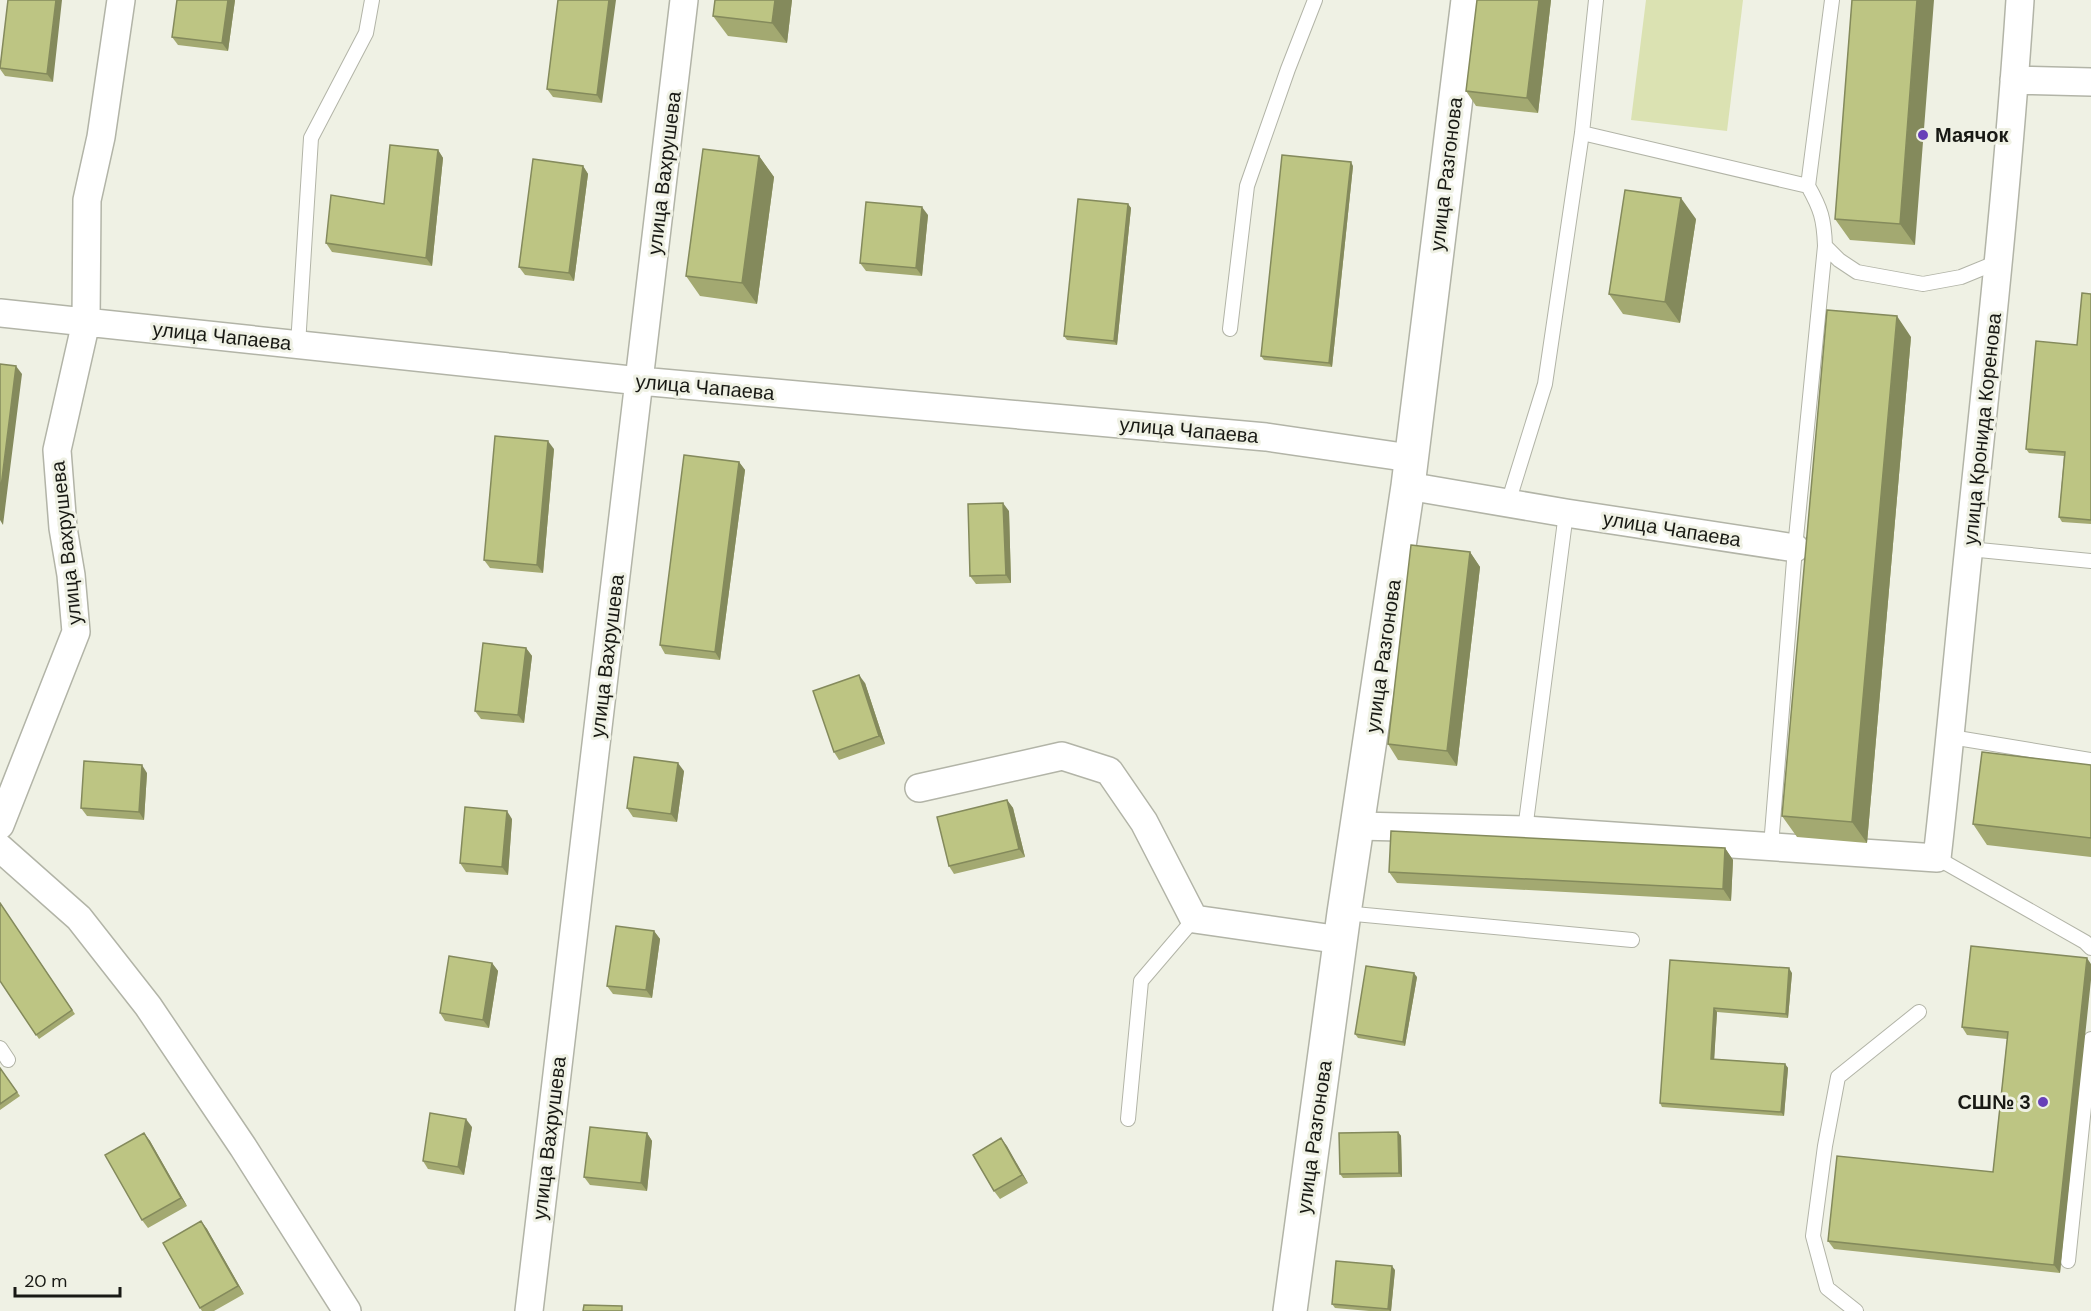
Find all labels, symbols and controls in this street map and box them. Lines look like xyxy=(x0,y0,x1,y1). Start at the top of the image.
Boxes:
street label: улица Вахрушева xyxy=(641,89,687,256)
street label: улица Разгонова xyxy=(1424,95,1468,252)
place label: Маячок xyxy=(1935,122,2010,148)
marker: Маячок xyxy=(1916,128,1930,142)
street label: улица Кронида Коренова xyxy=(1957,311,2007,546)
street label: улица Чапаева xyxy=(151,316,294,356)
street label: улица Чапаева xyxy=(634,368,776,406)
street label: улица Чапаева xyxy=(1118,411,1260,449)
street label: улица Вахрушева xyxy=(44,459,88,626)
street label: улица Чапаева xyxy=(1601,505,1744,553)
street label: улица Вахрушева xyxy=(584,572,630,739)
street label: улица Разгонова xyxy=(1359,577,1407,734)
street label: улица Вахрушева xyxy=(526,1054,572,1221)
street label: улица Разгонова xyxy=(1290,1058,1338,1215)
place label: СШ№ 3 xyxy=(1957,1089,2031,1115)
marker: СШ№ 3 xyxy=(2036,1095,2050,1109)
scale bar xyxy=(15,1260,120,1298)
text: 20 m xyxy=(24,1269,67,1293)

